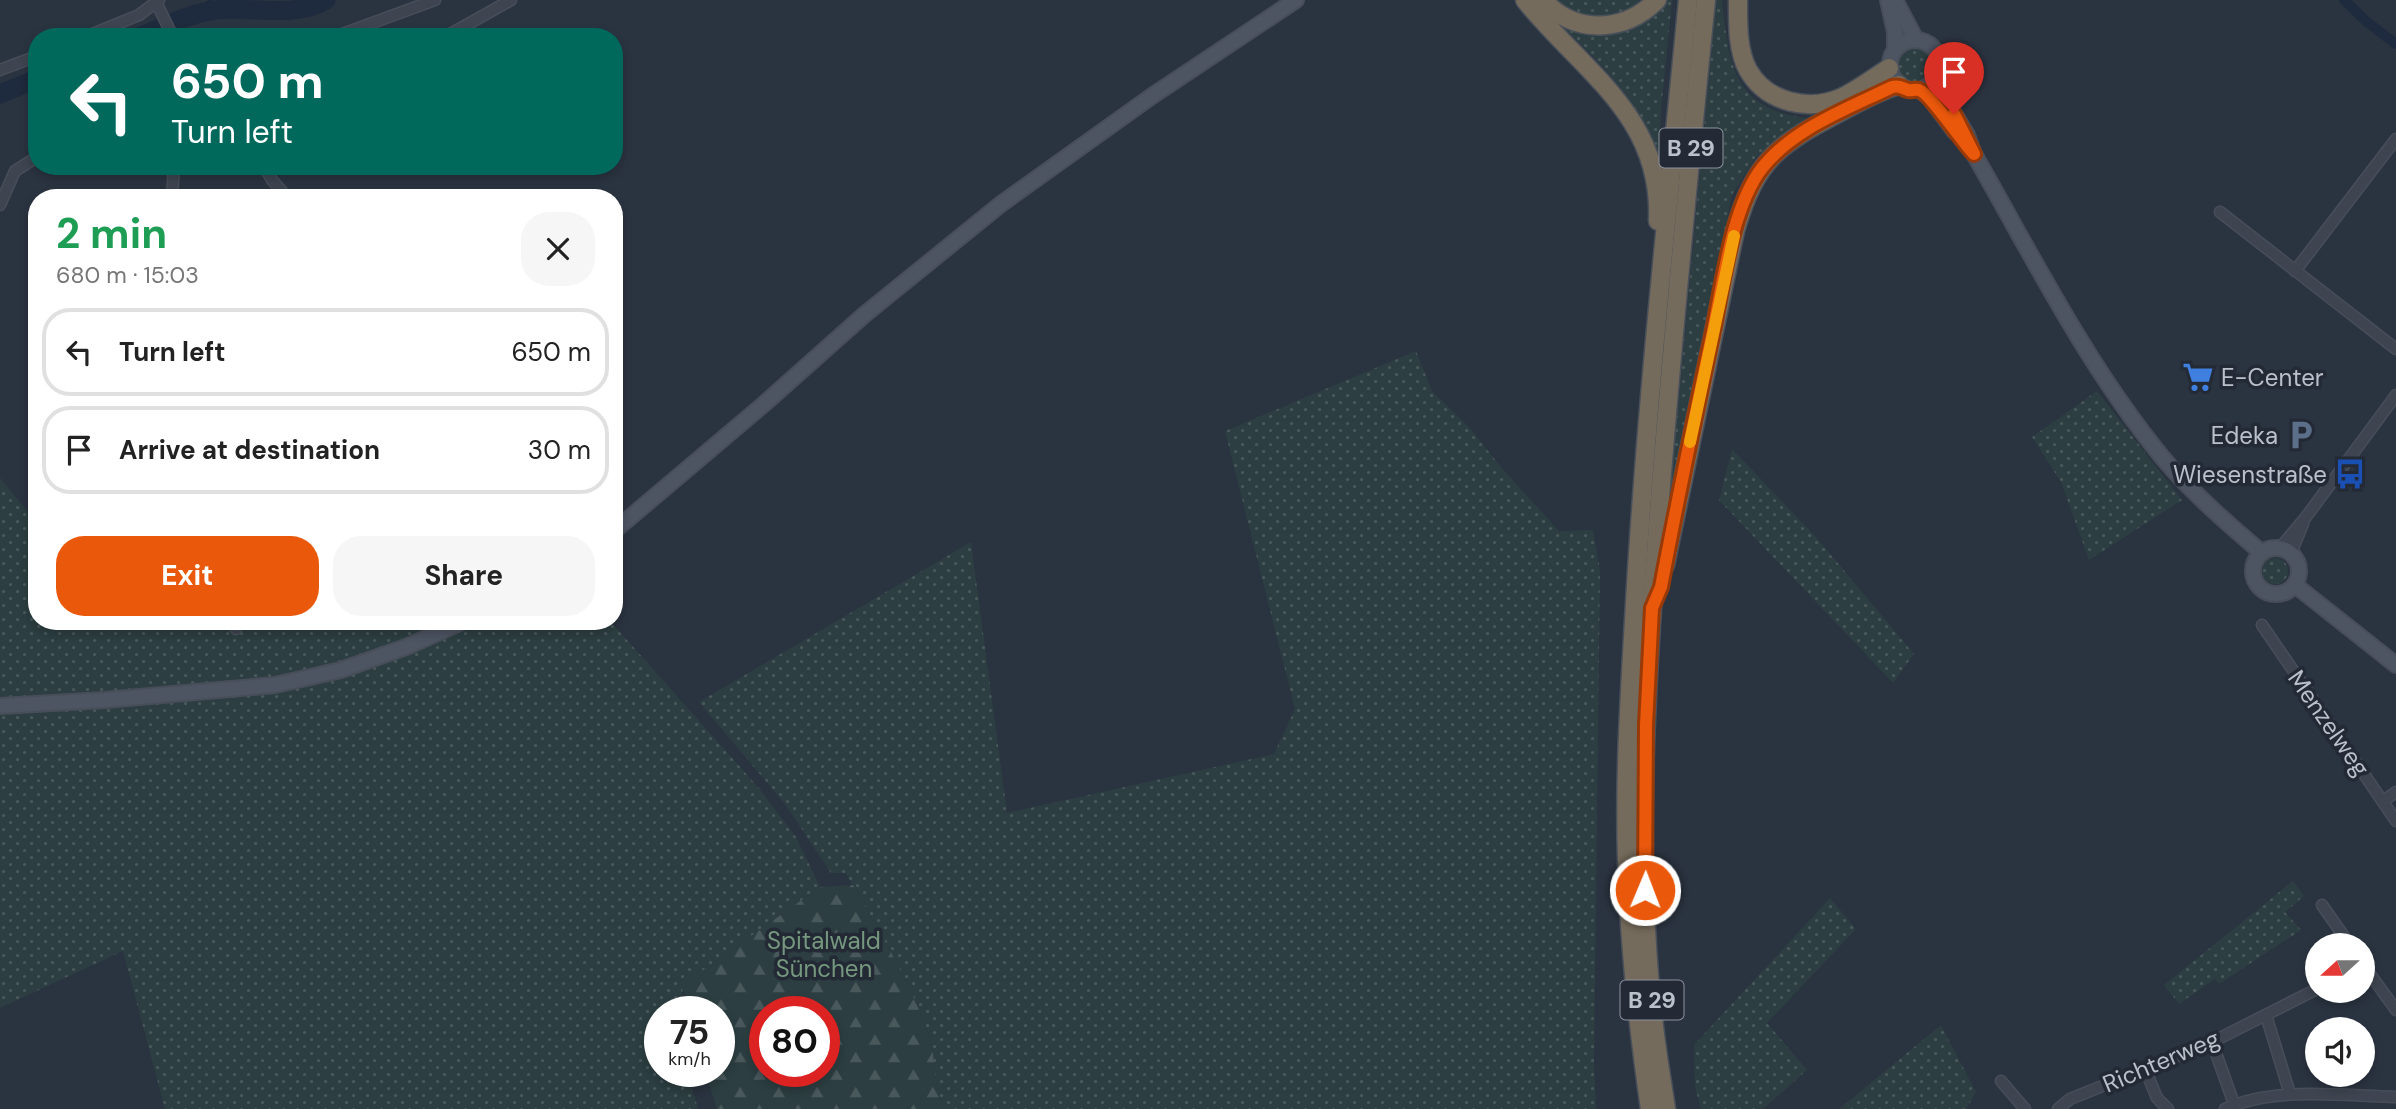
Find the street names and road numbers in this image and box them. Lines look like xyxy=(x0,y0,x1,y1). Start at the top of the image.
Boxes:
road number: B 29 xyxy=(1660,128,1722,168)
street label: Menzelweg xyxy=(2281,664,2377,782)
road number: B 29 xyxy=(1620,981,1684,1020)
street label: Richterweg xyxy=(2098,1023,2224,1099)

